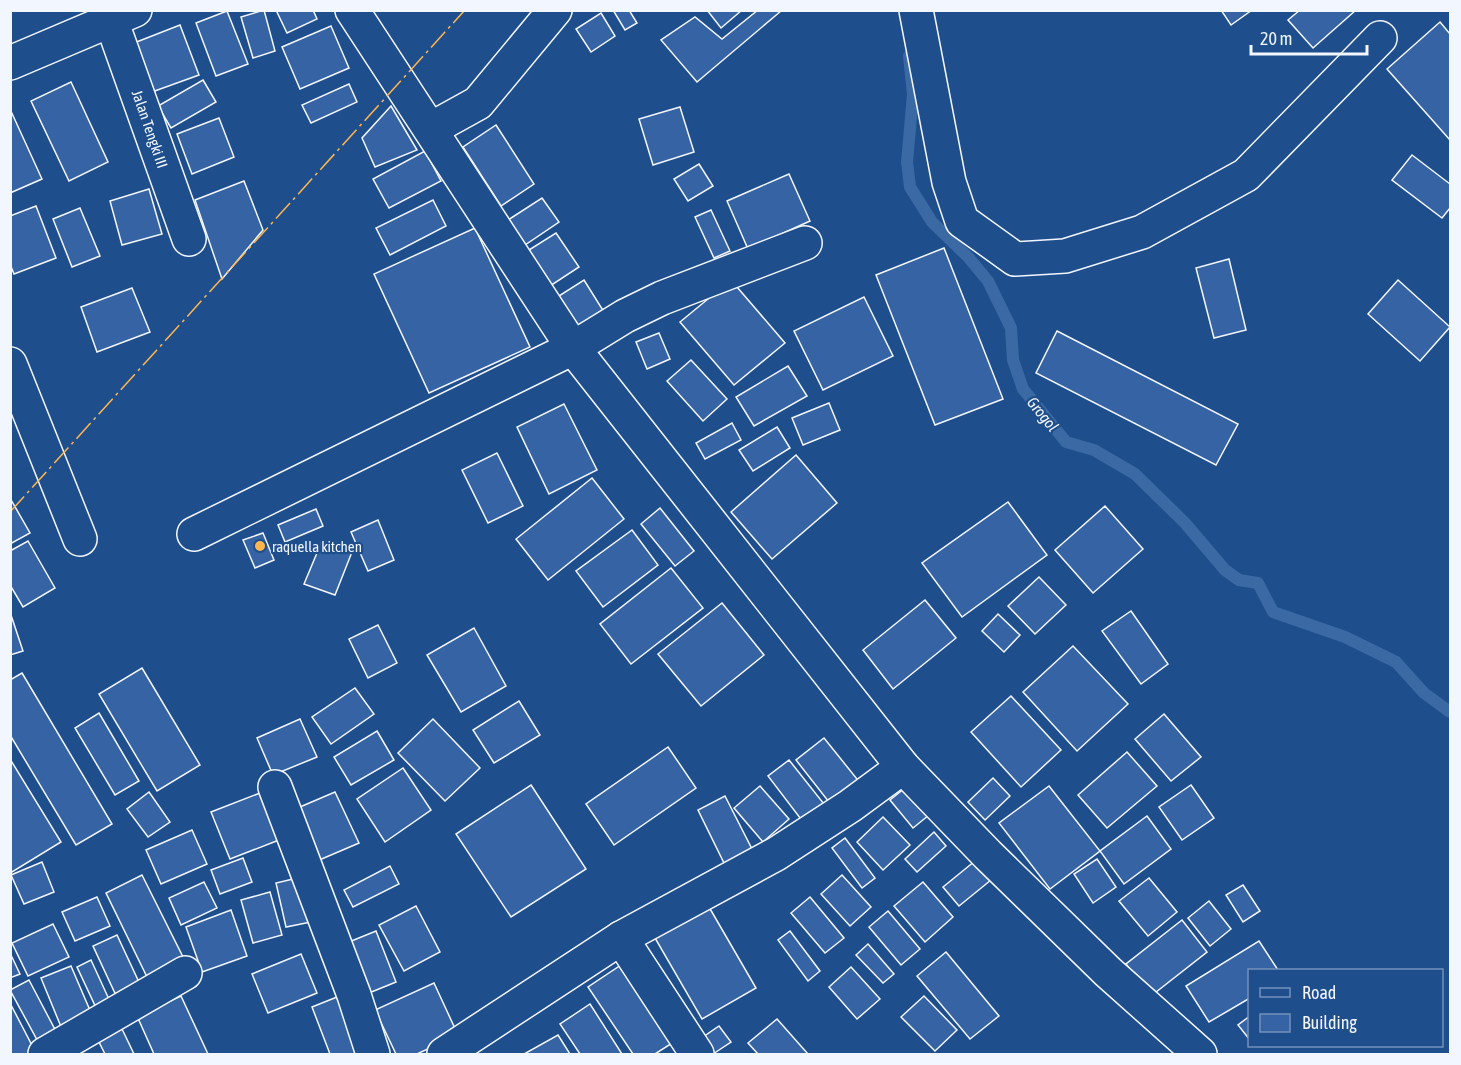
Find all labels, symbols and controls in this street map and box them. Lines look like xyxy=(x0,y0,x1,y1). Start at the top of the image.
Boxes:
scale bar xyxy=(1251,18,1366,56)
text: 20 m xyxy=(1260,28,1292,49)
street label: Jalan Tengki III xyxy=(129,88,171,170)
water label: Grogol xyxy=(1023,393,1062,436)
place label: raquella kitchen xyxy=(272,538,362,555)
marker: raquella kitchen xyxy=(253,539,267,553)
legend xyxy=(1248,969,1443,1047)
text: Road xyxy=(1302,982,1336,1003)
text: Building xyxy=(1302,1012,1357,1033)

